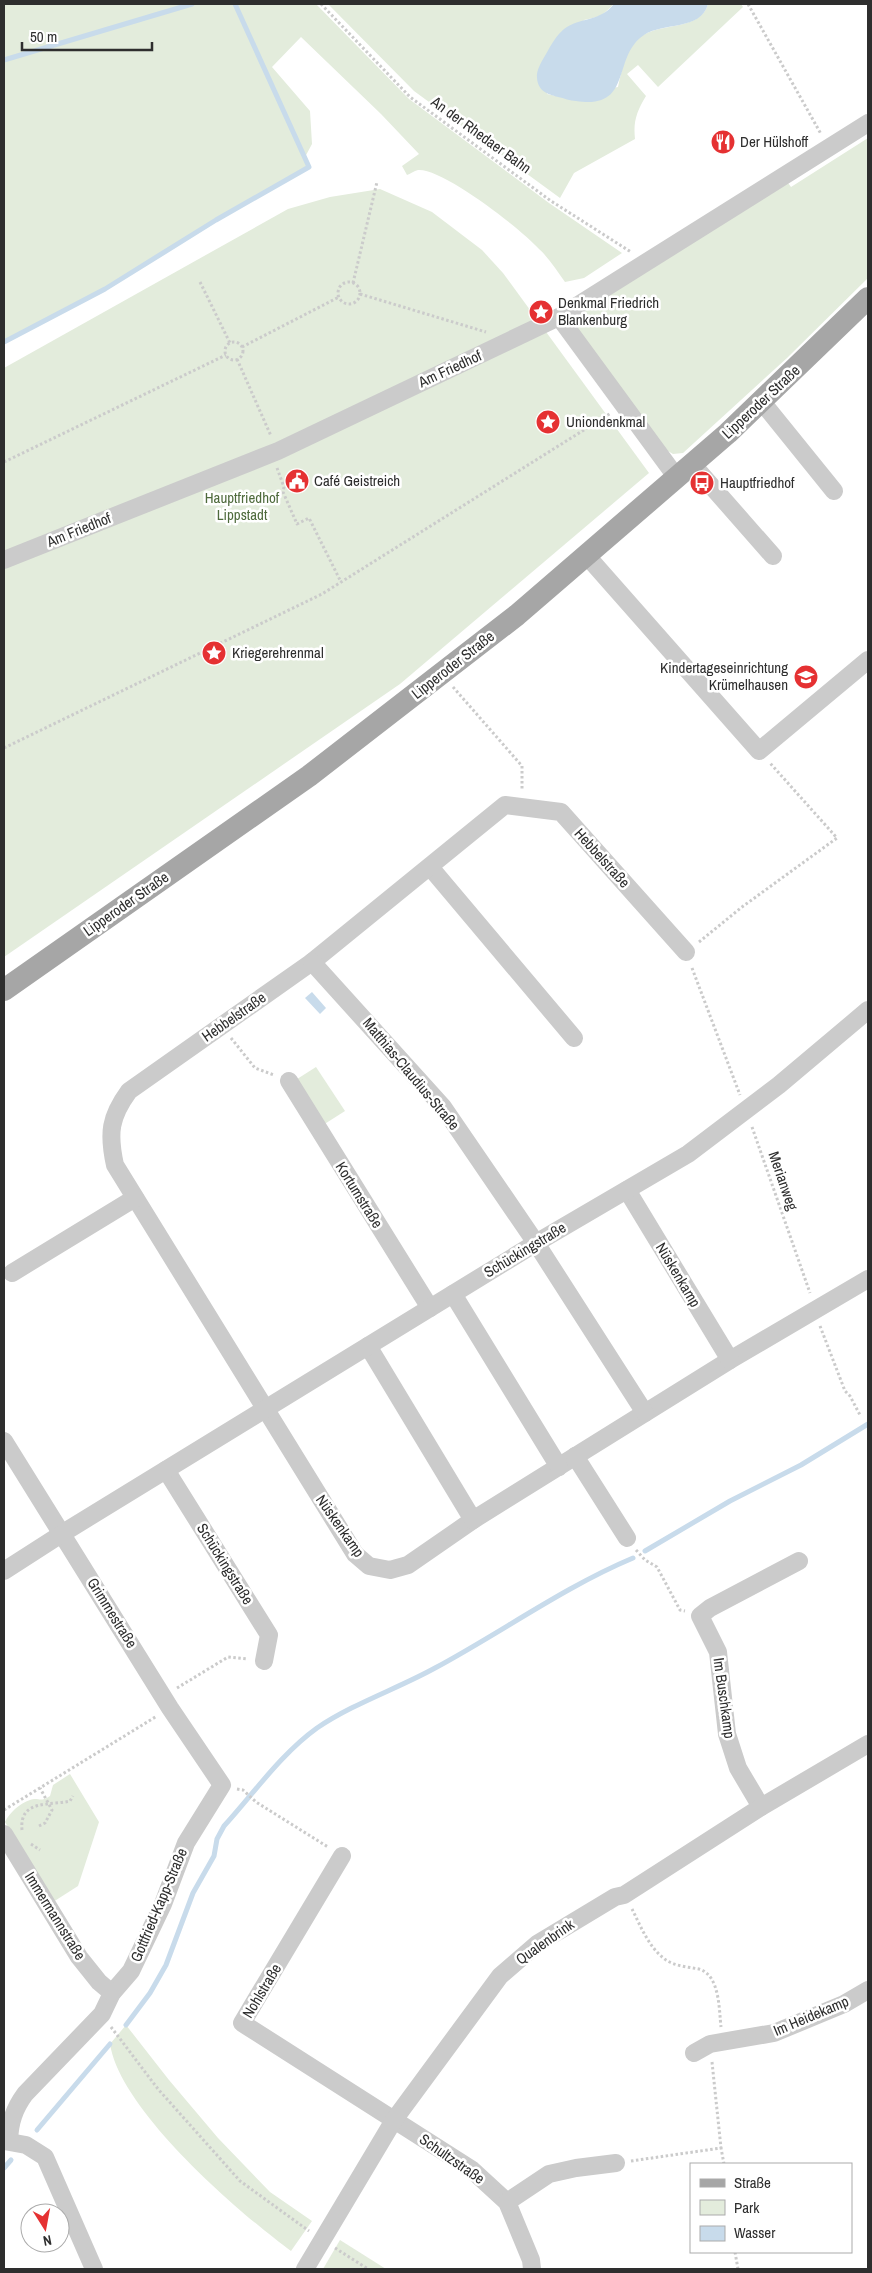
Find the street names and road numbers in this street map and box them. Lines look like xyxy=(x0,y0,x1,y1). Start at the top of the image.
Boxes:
street label: An der Rhedaer Bahn xyxy=(426,91,536,178)
street label: Am Friedhof xyxy=(414,344,485,393)
street label: Lipperoder Straße xyxy=(717,360,804,443)
street label: Am Friedhof xyxy=(43,507,115,552)
street label: Lipperoder Straße xyxy=(407,626,499,704)
street label: Hebbelstraße xyxy=(570,823,635,892)
street label: Lipperoder Straße xyxy=(79,866,173,941)
street label: Hebbelstraße xyxy=(197,987,270,1046)
street label: Matthias-Claudius-Straße xyxy=(358,1013,465,1134)
street label: Merianweg xyxy=(764,1149,803,1213)
street label: Kortumstraße xyxy=(331,1158,388,1232)
street label: Schückingstraße xyxy=(480,1217,570,1282)
street label: Nüskenkamp xyxy=(651,1239,706,1311)
street label: Nüskenkamp xyxy=(311,1490,370,1561)
street label: Schückingstraße xyxy=(192,1519,259,1609)
street label: Grimmestraße xyxy=(83,1574,142,1652)
street label: Im Buschkamp xyxy=(708,1656,741,1740)
street label: Gottfried-Kapp-Straße xyxy=(125,1845,192,1965)
street label: Immermannstraße xyxy=(20,1868,91,1964)
street label: Qualenbrink xyxy=(511,1913,579,1969)
street label: Nohlstraße xyxy=(237,1959,286,2022)
street label: Im Heidekamp xyxy=(770,1990,852,2041)
street label: Schultzstraße xyxy=(415,2128,489,2189)

